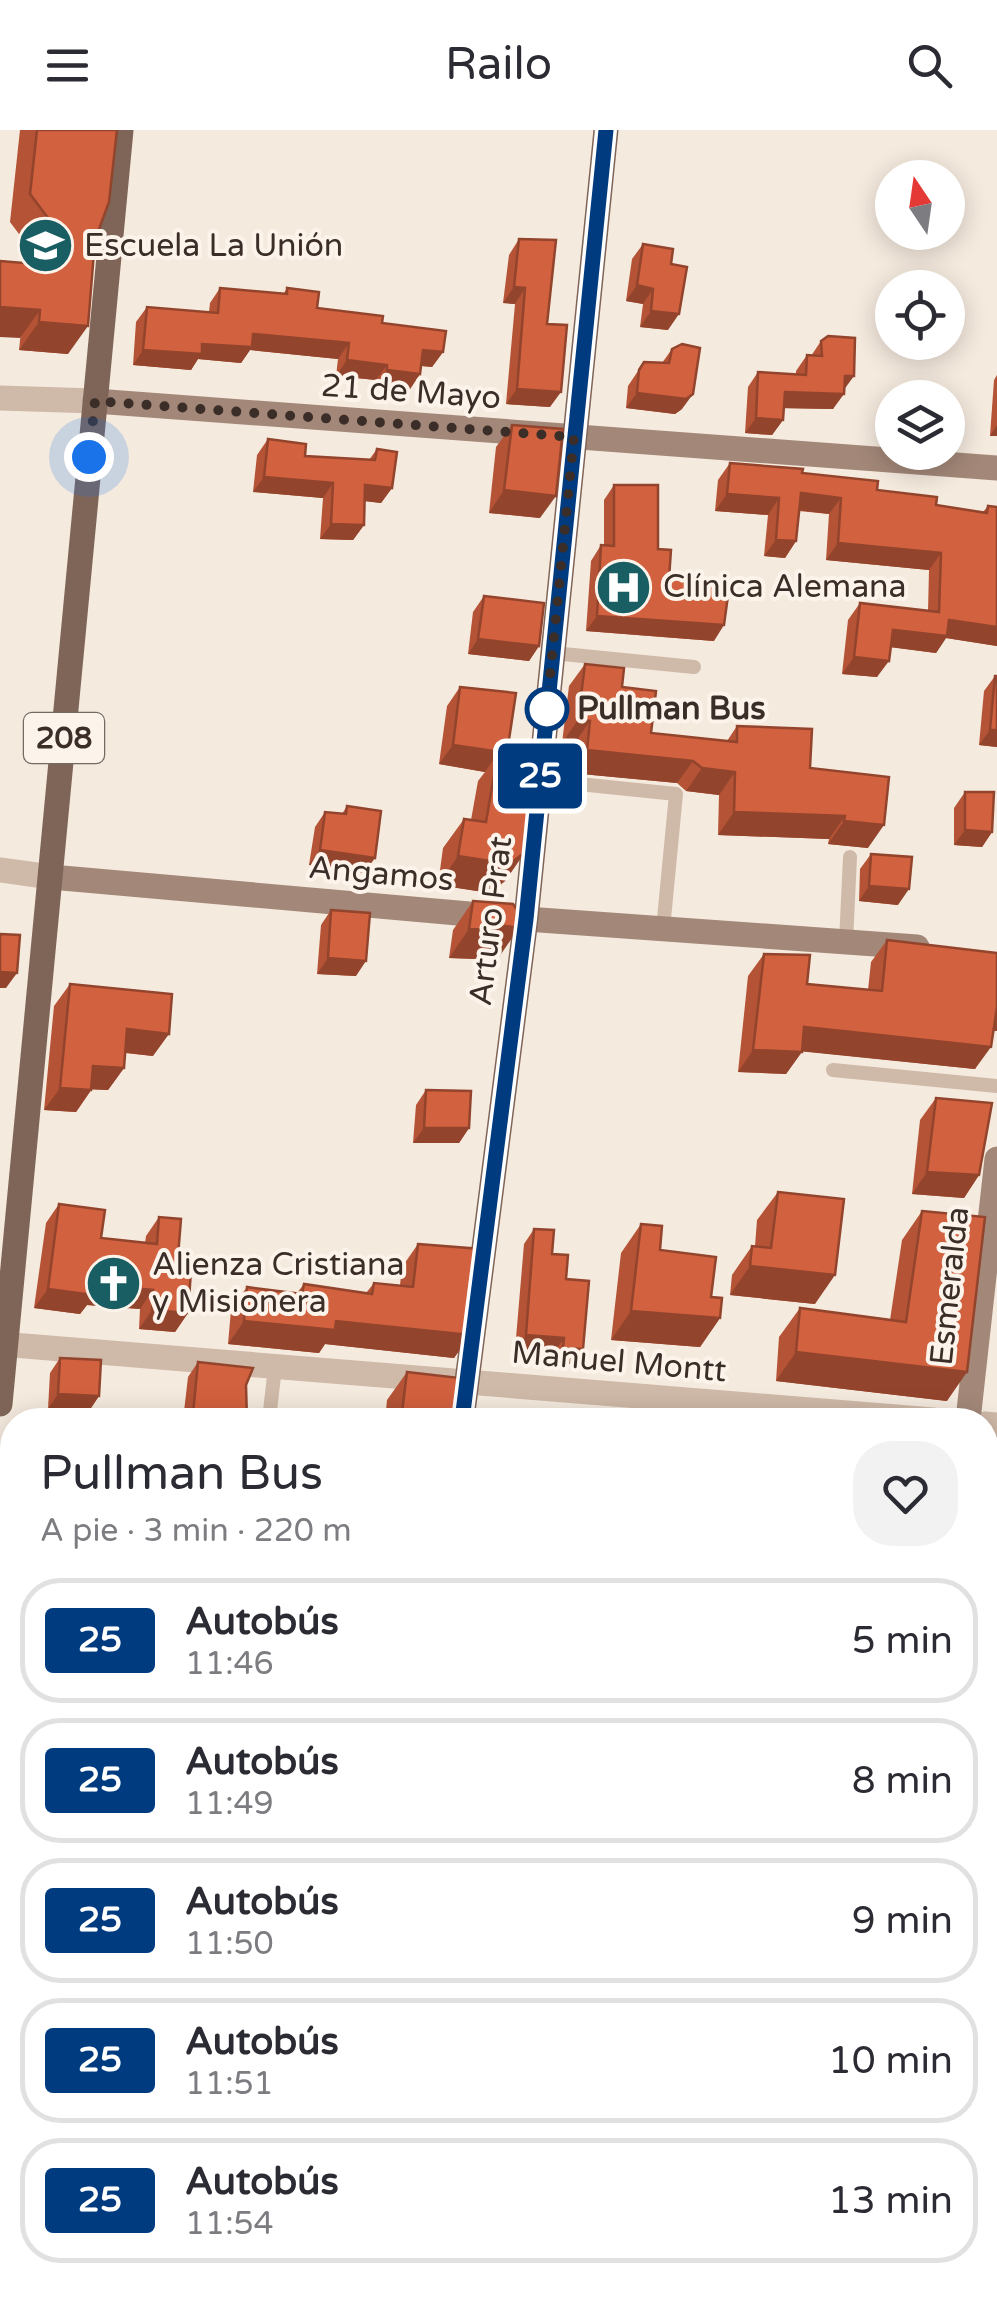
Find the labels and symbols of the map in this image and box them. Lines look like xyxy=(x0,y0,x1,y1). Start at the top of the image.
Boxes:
north arrow xyxy=(875,160,965,250)
school or university icon: Escuela La Unión xyxy=(15,216,75,276)
place label: Escuela La Unión xyxy=(84,227,343,265)
street label: 21 de Mayo xyxy=(320,367,502,417)
your location xyxy=(64,432,114,482)
hospital icon: Clínica Alemana xyxy=(594,557,654,617)
place label: Clínica Alemana xyxy=(663,568,907,606)
marker: Pullman Bus xyxy=(526,688,568,730)
place label: Pullman Bus xyxy=(577,690,766,728)
road number: 208 xyxy=(24,713,104,763)
line badge: 25 xyxy=(495,744,585,808)
street label: Arturo Prat xyxy=(462,834,520,1008)
street label: Angamos xyxy=(307,849,455,899)
street label: Esmeralda xyxy=(923,1205,977,1367)
place label: Alienza Cristiana y Misionera xyxy=(152,1246,405,1321)
church icon: Alienza Cristiana y Misionera xyxy=(83,1253,143,1313)
street label: Manuel Montt xyxy=(510,1334,728,1390)

